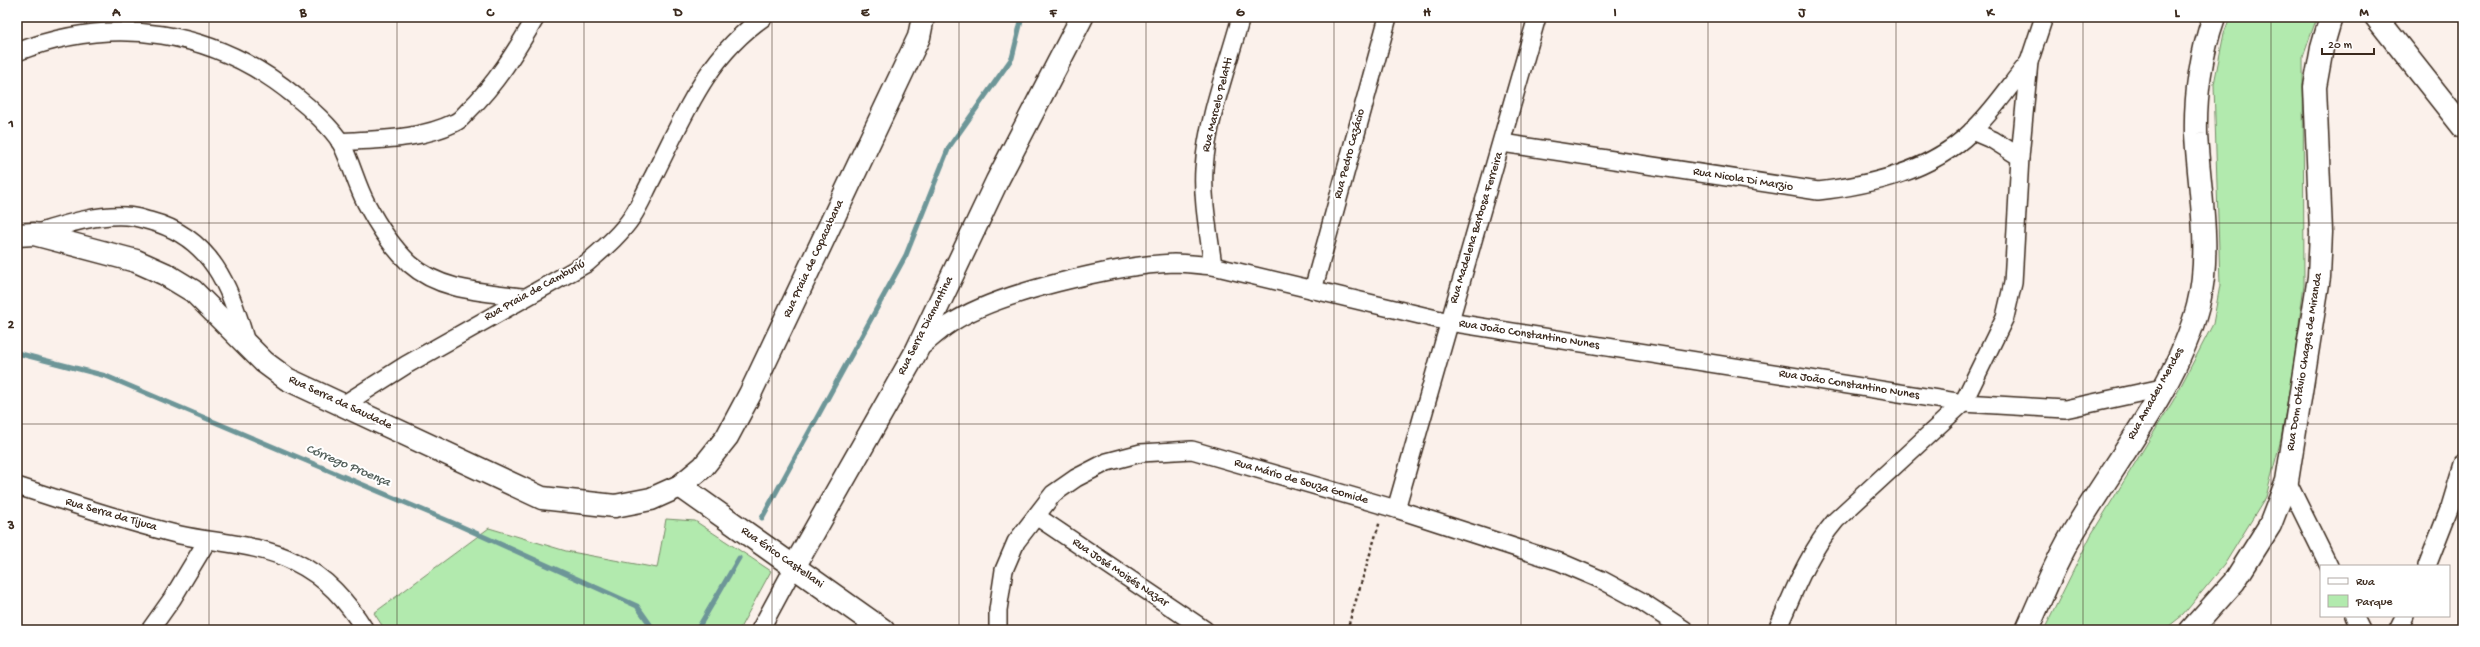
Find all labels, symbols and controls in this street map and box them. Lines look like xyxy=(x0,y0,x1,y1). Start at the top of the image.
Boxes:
text: A xyxy=(111,6,121,21)
text: B xyxy=(299,6,308,21)
text: C xyxy=(485,6,495,21)
text: D xyxy=(673,6,683,21)
text: E xyxy=(861,6,870,21)
text: F xyxy=(1049,6,1058,21)
text: G xyxy=(1236,6,1245,21)
text: H xyxy=(1423,6,1431,21)
text: I xyxy=(1613,6,1617,21)
text: J xyxy=(1798,6,1807,21)
text: K xyxy=(1985,6,1995,21)
text: L xyxy=(2175,6,2181,21)
text: M xyxy=(2359,6,2369,21)
scale bar xyxy=(2322,30,2374,56)
text: 20 m xyxy=(2328,39,2353,53)
street label: Rua Marcelo Pelatti xyxy=(1199,56,1237,154)
street label: Rua Pedro Cazácio xyxy=(1331,107,1369,201)
text: 1 xyxy=(7,117,14,132)
street label: Rua Madelena Barbosa Ferreira xyxy=(1447,150,1507,305)
street label: Rua Nicola Di Marzio xyxy=(1692,165,1794,195)
street label: Rua Praia de Copacabana xyxy=(780,197,848,320)
street label: Rua Praia de Camburiú xyxy=(482,257,588,325)
street label: Rua Dom Otávio Chagas de Miranda xyxy=(2284,272,2326,452)
street label: Rua Serra Diamantina xyxy=(895,274,957,378)
street label: Rua João Constantino Nunes xyxy=(1458,317,1601,353)
text: 2 xyxy=(8,318,15,333)
street label: Rua Amadeu Mendes xyxy=(2125,345,2187,443)
street label: Rua João Constantino Nunes xyxy=(1778,367,1921,403)
street label: Rua Serra da Saudade xyxy=(286,373,395,433)
water label: Córrego Proença xyxy=(304,442,393,491)
street label: Rua Mário de Souza Gomide xyxy=(1232,456,1370,508)
street label: Rua Serra da Tijuca xyxy=(64,495,159,535)
text: 3 xyxy=(7,519,15,534)
street label: Rua Érico Castellani xyxy=(738,524,826,592)
street label: Rua José Moisés Nazar xyxy=(1069,536,1172,611)
legend xyxy=(2320,565,2450,617)
text: Rua xyxy=(2356,576,2375,590)
text: Parque xyxy=(2355,596,2393,610)

